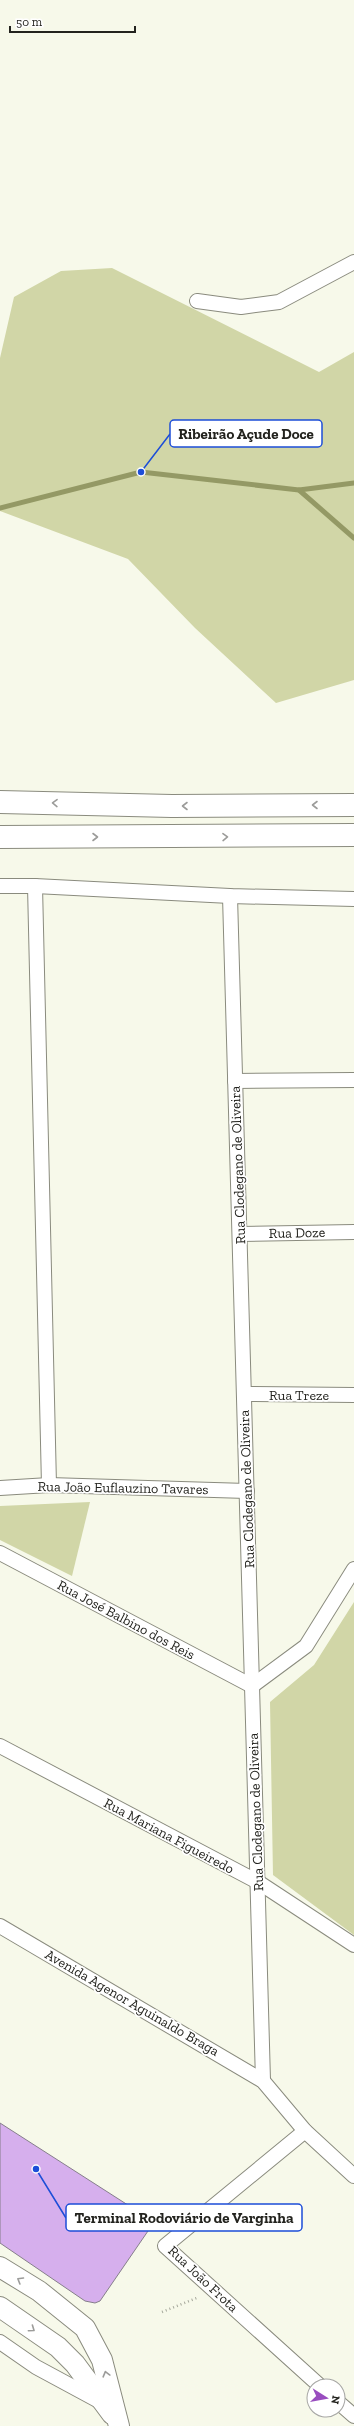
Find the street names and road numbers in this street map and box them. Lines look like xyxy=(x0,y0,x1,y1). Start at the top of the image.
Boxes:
street label: Rua Clodegano de Oliveira xyxy=(227,1085,249,1244)
street label: Rua Doze xyxy=(269,1224,326,1242)
street label: Rua Treze xyxy=(269,1387,330,1404)
street label: Rua Clodegano de Oliveira xyxy=(236,1409,258,1568)
street label: Rua João Euflauzino Tavares xyxy=(37,1478,209,1498)
street label: Rua José Balbino dos Reis xyxy=(54,1577,198,1663)
street label: Rua Clodegano de Oliveira xyxy=(245,1732,267,1891)
street label: Rua Mariana Figueiredo xyxy=(101,1794,237,1878)
street label: Avenida Agenor Aguinaldo Braga xyxy=(42,1946,222,2060)
street label: Rua João Frota xyxy=(165,2242,242,2316)

